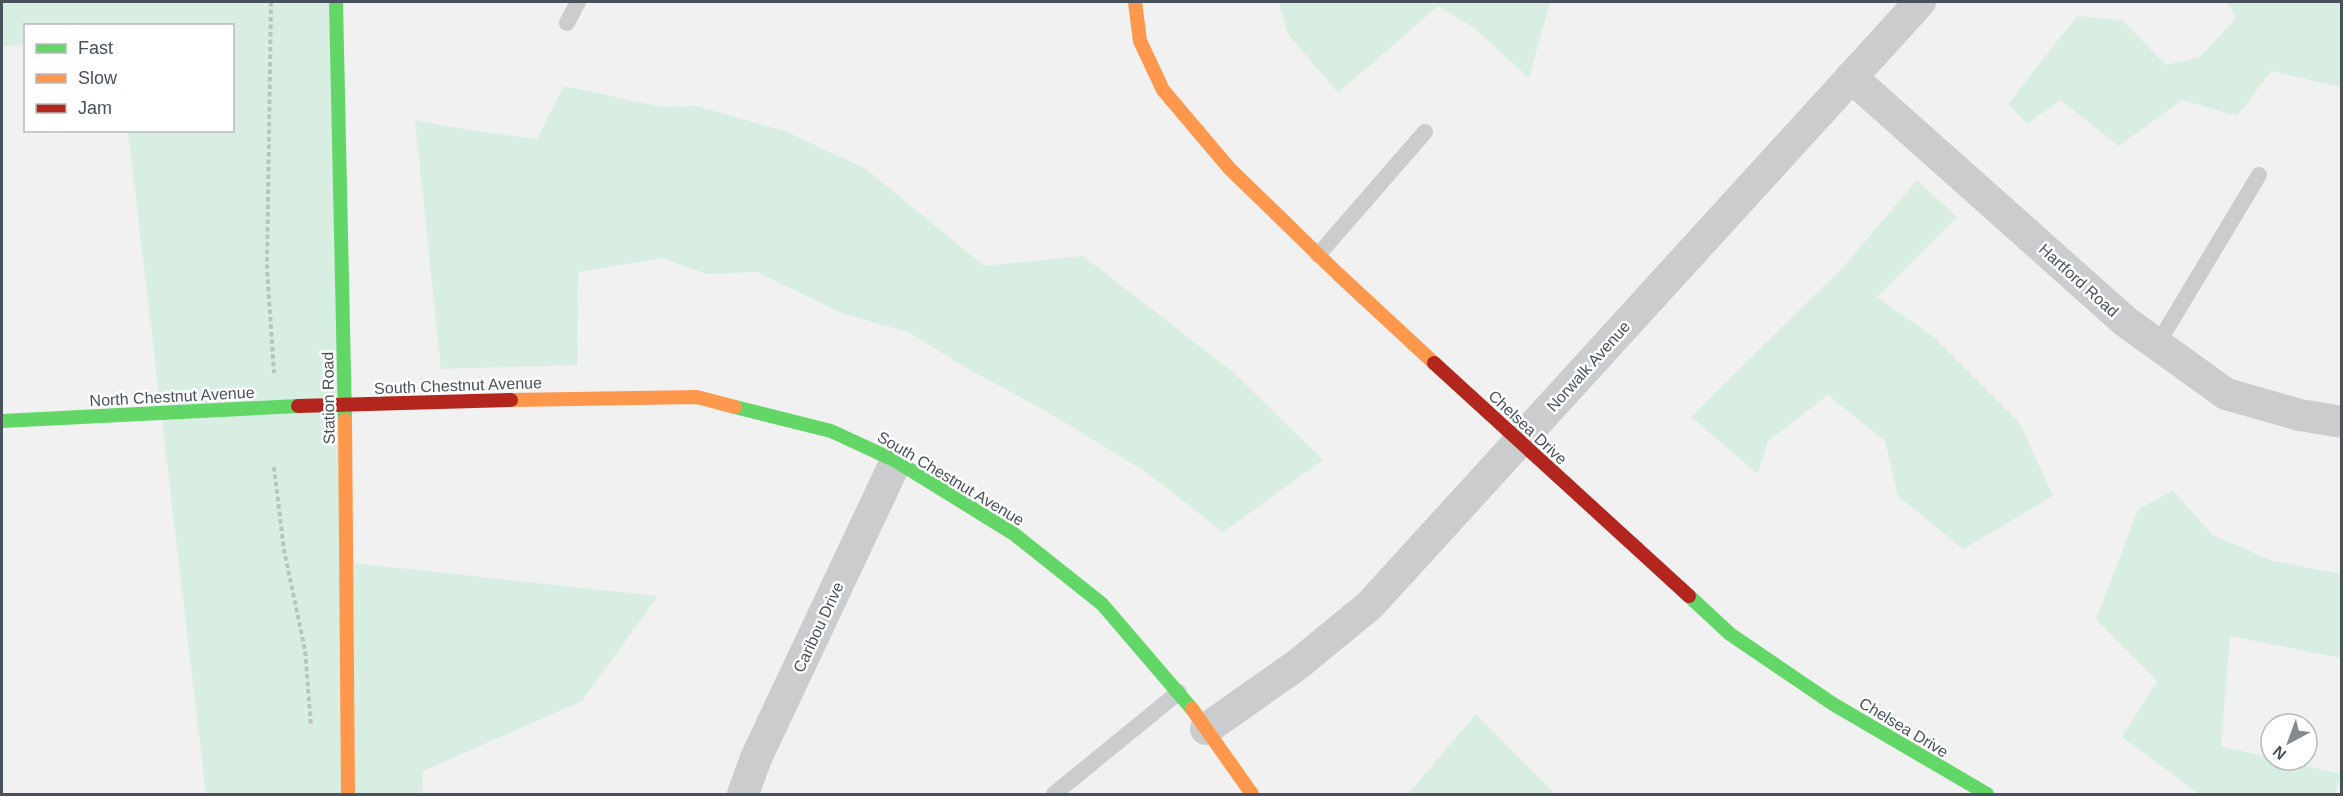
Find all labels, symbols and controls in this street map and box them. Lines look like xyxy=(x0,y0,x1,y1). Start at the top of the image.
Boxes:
legend xyxy=(24,24,234,132)
text: Fast xyxy=(78,38,113,58)
text: Slow xyxy=(78,68,118,88)
text: Jam xyxy=(78,98,112,118)
street label: Hartford Road xyxy=(2036,240,2122,320)
street label: Norwalk Avenue xyxy=(1543,318,1633,415)
street label: Station Road xyxy=(319,352,338,444)
street label: South Chestnut Avenue xyxy=(374,374,542,397)
street label: North Chestnut Avenue xyxy=(89,384,255,409)
street label: Chelsea Drive xyxy=(1485,387,1570,468)
street label: South Chestnut Avenue xyxy=(874,428,1027,529)
street label: Caribou Drive xyxy=(790,579,847,675)
street label: Chelsea Drive xyxy=(1856,694,1951,761)
north arrow xyxy=(2259,712,2319,772)
text: N xyxy=(2270,743,2289,763)

